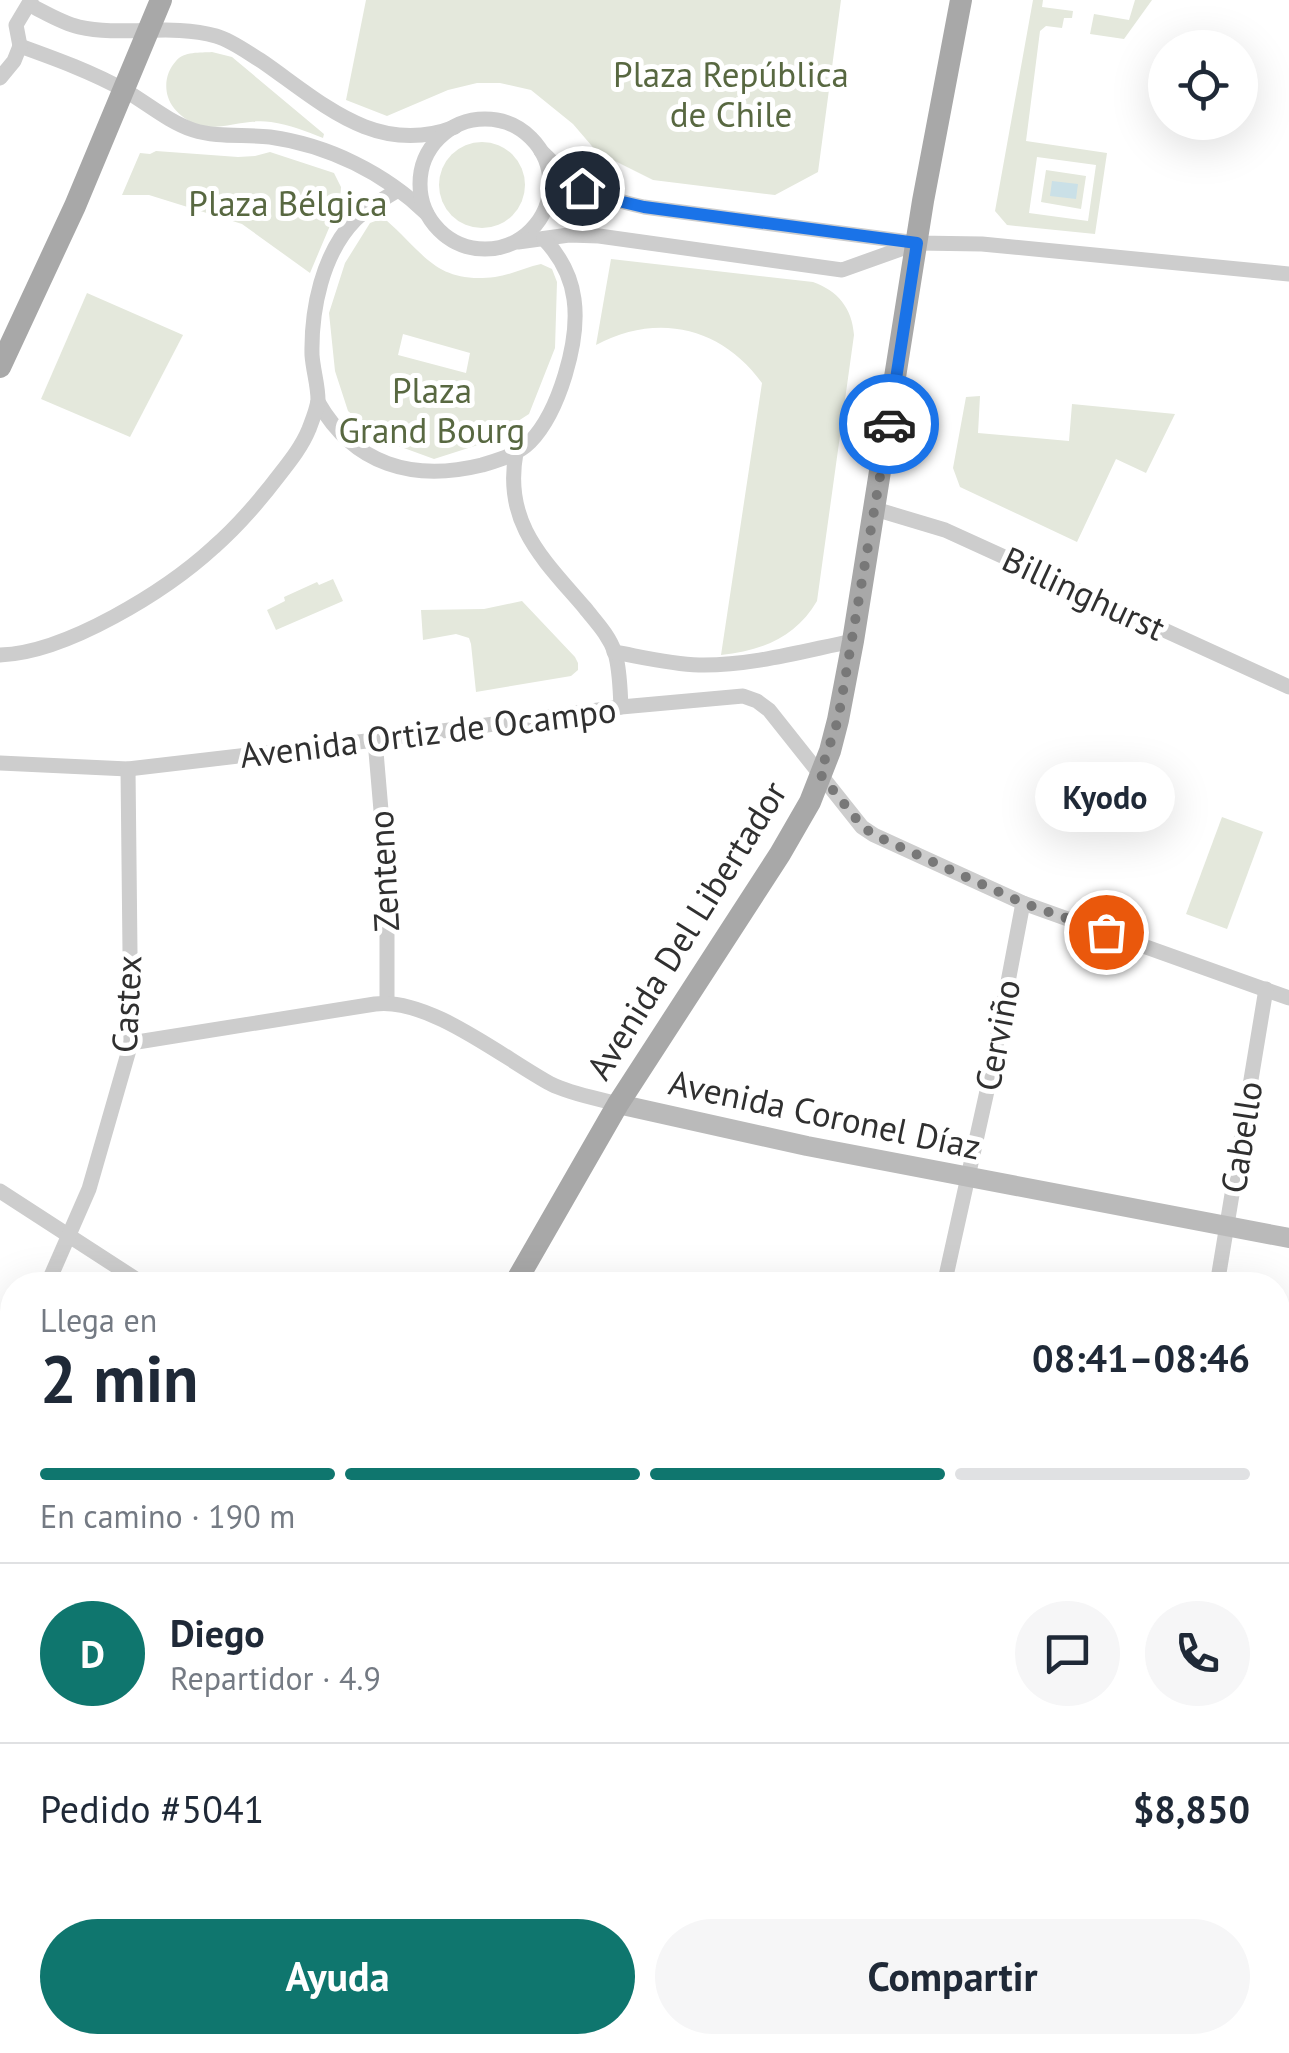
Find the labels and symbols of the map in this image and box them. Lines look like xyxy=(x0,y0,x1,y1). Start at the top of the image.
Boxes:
park label: Plaza República de Chile xyxy=(613,51,849,137)
pin xyxy=(540,146,625,231)
park label: Plaza Bélgica xyxy=(188,180,388,226)
park label: Plaza Grand Bourg xyxy=(339,367,525,453)
courier xyxy=(839,374,939,474)
street label: Billinghurst xyxy=(995,535,1173,651)
street label: Avenida Ortiz de Ocampo xyxy=(237,686,619,778)
callout: Kyodo xyxy=(1036,762,1176,832)
street label: Avenida Del Libertador xyxy=(575,772,797,1088)
street label: Zenteno xyxy=(357,809,409,933)
pin xyxy=(1064,890,1149,975)
street label: Castex xyxy=(100,954,152,1054)
street label: Cerviño xyxy=(964,975,1030,1095)
street label: Avenida Coronel Díaz xyxy=(665,1058,985,1170)
street label: Cabello xyxy=(1209,1078,1273,1196)

